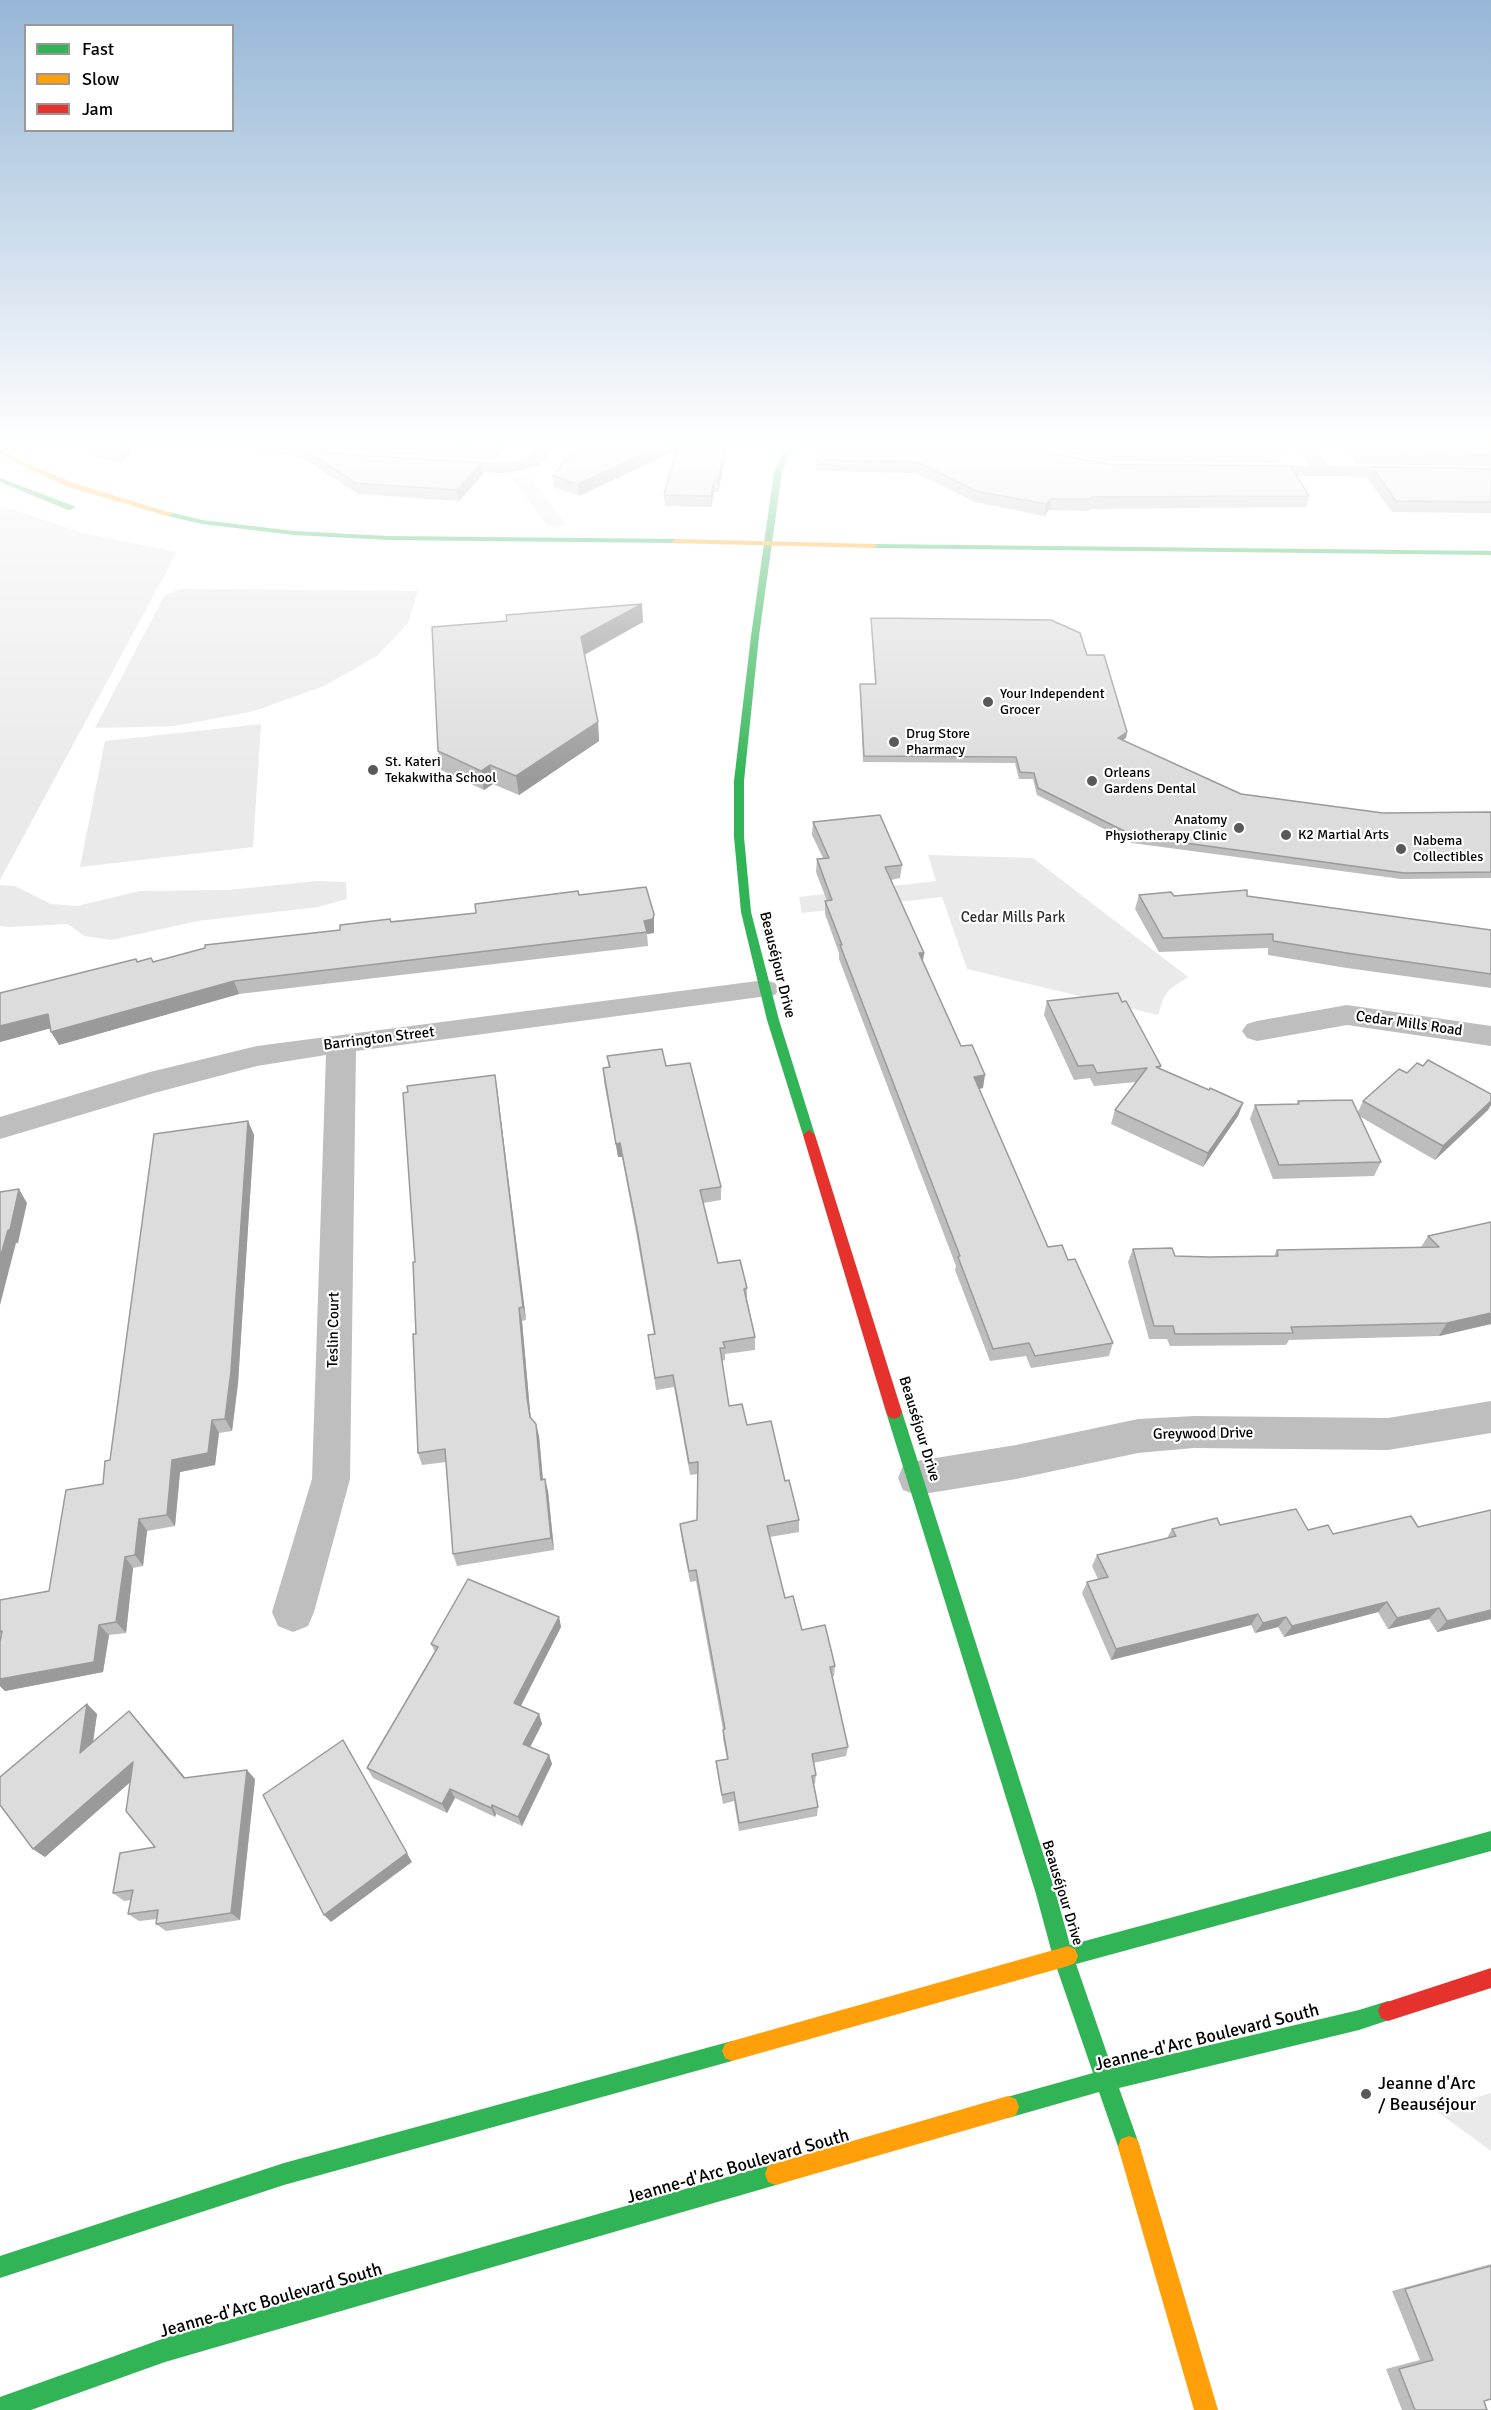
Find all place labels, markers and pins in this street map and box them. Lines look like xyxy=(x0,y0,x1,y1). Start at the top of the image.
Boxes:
place label: Your Independent Grocer xyxy=(1000,686,1105,718)
marker: Your Independent Grocer xyxy=(981,695,995,709)
place label: Drug Store Pharmacy xyxy=(906,726,970,758)
marker: Drug Store Pharmacy xyxy=(887,735,901,749)
place label: St. Kateri Tekakwitha School xyxy=(385,754,496,786)
marker: St. Kateri Tekakwitha School xyxy=(366,763,380,777)
place label: Orleans Gardens Dental xyxy=(1104,765,1196,798)
marker: Orleans Gardens Dental xyxy=(1085,774,1099,788)
place label: Anatomy Physiotherapy Clinic xyxy=(1105,812,1227,844)
marker: Anatomy Physiotherapy Clinic xyxy=(1232,821,1246,835)
place label: K2 Martial Arts xyxy=(1298,827,1389,843)
marker: K2 Martial Arts xyxy=(1279,828,1293,842)
place label: Nabema Collectibles xyxy=(1413,833,1483,866)
marker: Nabema Collectibles xyxy=(1394,842,1408,856)
place label: Jeanne d'Arc / Beauséjour xyxy=(1378,2073,1476,2116)
marker: Jeanne d'Arc / Beauséjour xyxy=(1359,2087,1373,2101)

